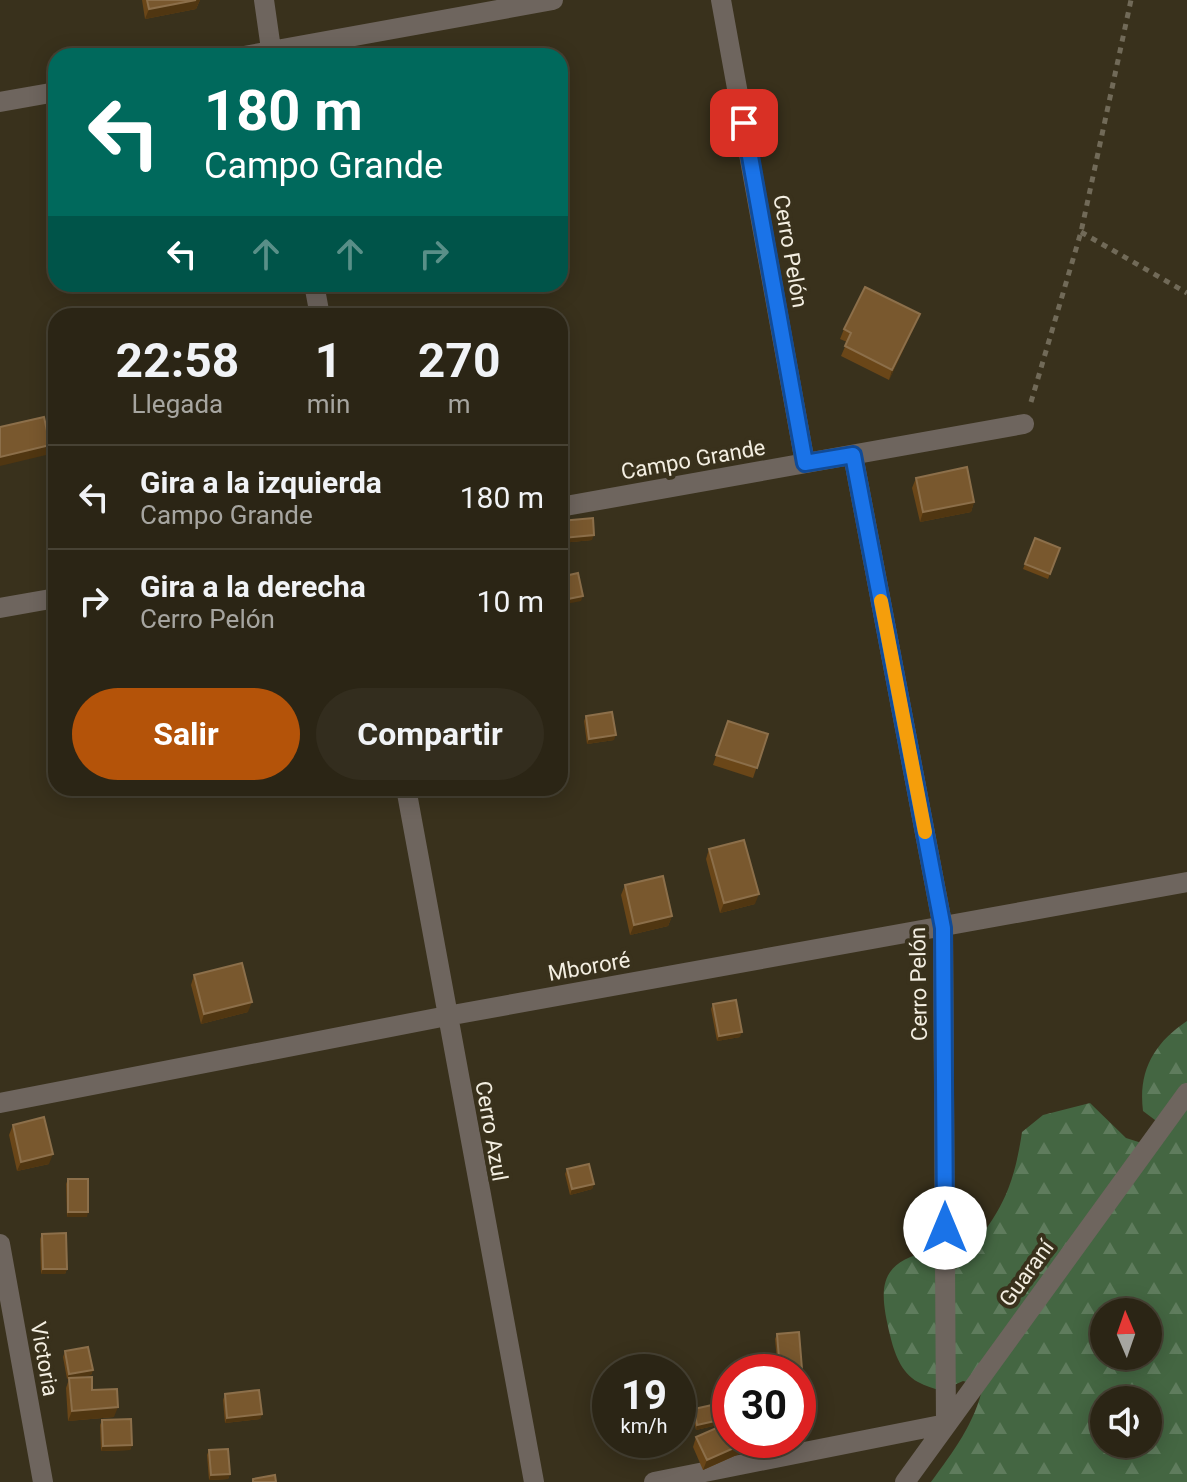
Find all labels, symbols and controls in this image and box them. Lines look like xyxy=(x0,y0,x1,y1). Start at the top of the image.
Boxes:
text: 180 m xyxy=(204,78,363,144)
icon: left xyxy=(72,80,176,184)
pin xyxy=(710,89,778,157)
icon: arrive xyxy=(722,101,766,145)
text: Campo Grande xyxy=(204,145,443,187)
street label: Cerro Pelón xyxy=(768,193,813,309)
icon: left xyxy=(160,232,204,276)
icon: ahead xyxy=(244,232,288,276)
icon: ahead xyxy=(328,232,372,276)
icon: right xyxy=(412,232,456,276)
text: 22:58 xyxy=(116,332,239,389)
text: 1 xyxy=(315,332,342,389)
text: 270 xyxy=(418,332,500,389)
text: Llegada xyxy=(132,389,223,419)
text: min xyxy=(307,389,350,419)
text: m xyxy=(448,389,471,419)
street label: Campo Grande xyxy=(619,434,767,484)
text: Gira a la izquierda xyxy=(140,465,382,500)
icon: left xyxy=(72,475,116,519)
text: 180 m xyxy=(460,480,544,515)
text: Campo Grande xyxy=(140,500,313,530)
text: Gira a la derecha xyxy=(140,569,366,604)
icon: right xyxy=(72,579,116,623)
text: 10 m xyxy=(477,584,544,619)
text: Cerro Pelón xyxy=(140,604,275,634)
button: Salir xyxy=(72,688,300,780)
button: Compartir xyxy=(316,688,544,780)
street label: Cerro Pelón xyxy=(905,927,932,1041)
street label: Mbororé xyxy=(546,947,632,986)
street label: Cerro Azul xyxy=(470,1079,513,1183)
position arrow xyxy=(903,1186,987,1270)
street label: Guaraní xyxy=(994,1234,1060,1311)
north arrow xyxy=(1090,1298,1162,1370)
map controls xyxy=(1090,1298,1162,1458)
street label: Victoria xyxy=(26,1320,63,1398)
speed limit sign: 30 xyxy=(712,1354,816,1458)
text: 19 xyxy=(621,1372,667,1419)
button: sound xyxy=(1090,1386,1162,1458)
text: km/h xyxy=(621,1414,667,1438)

